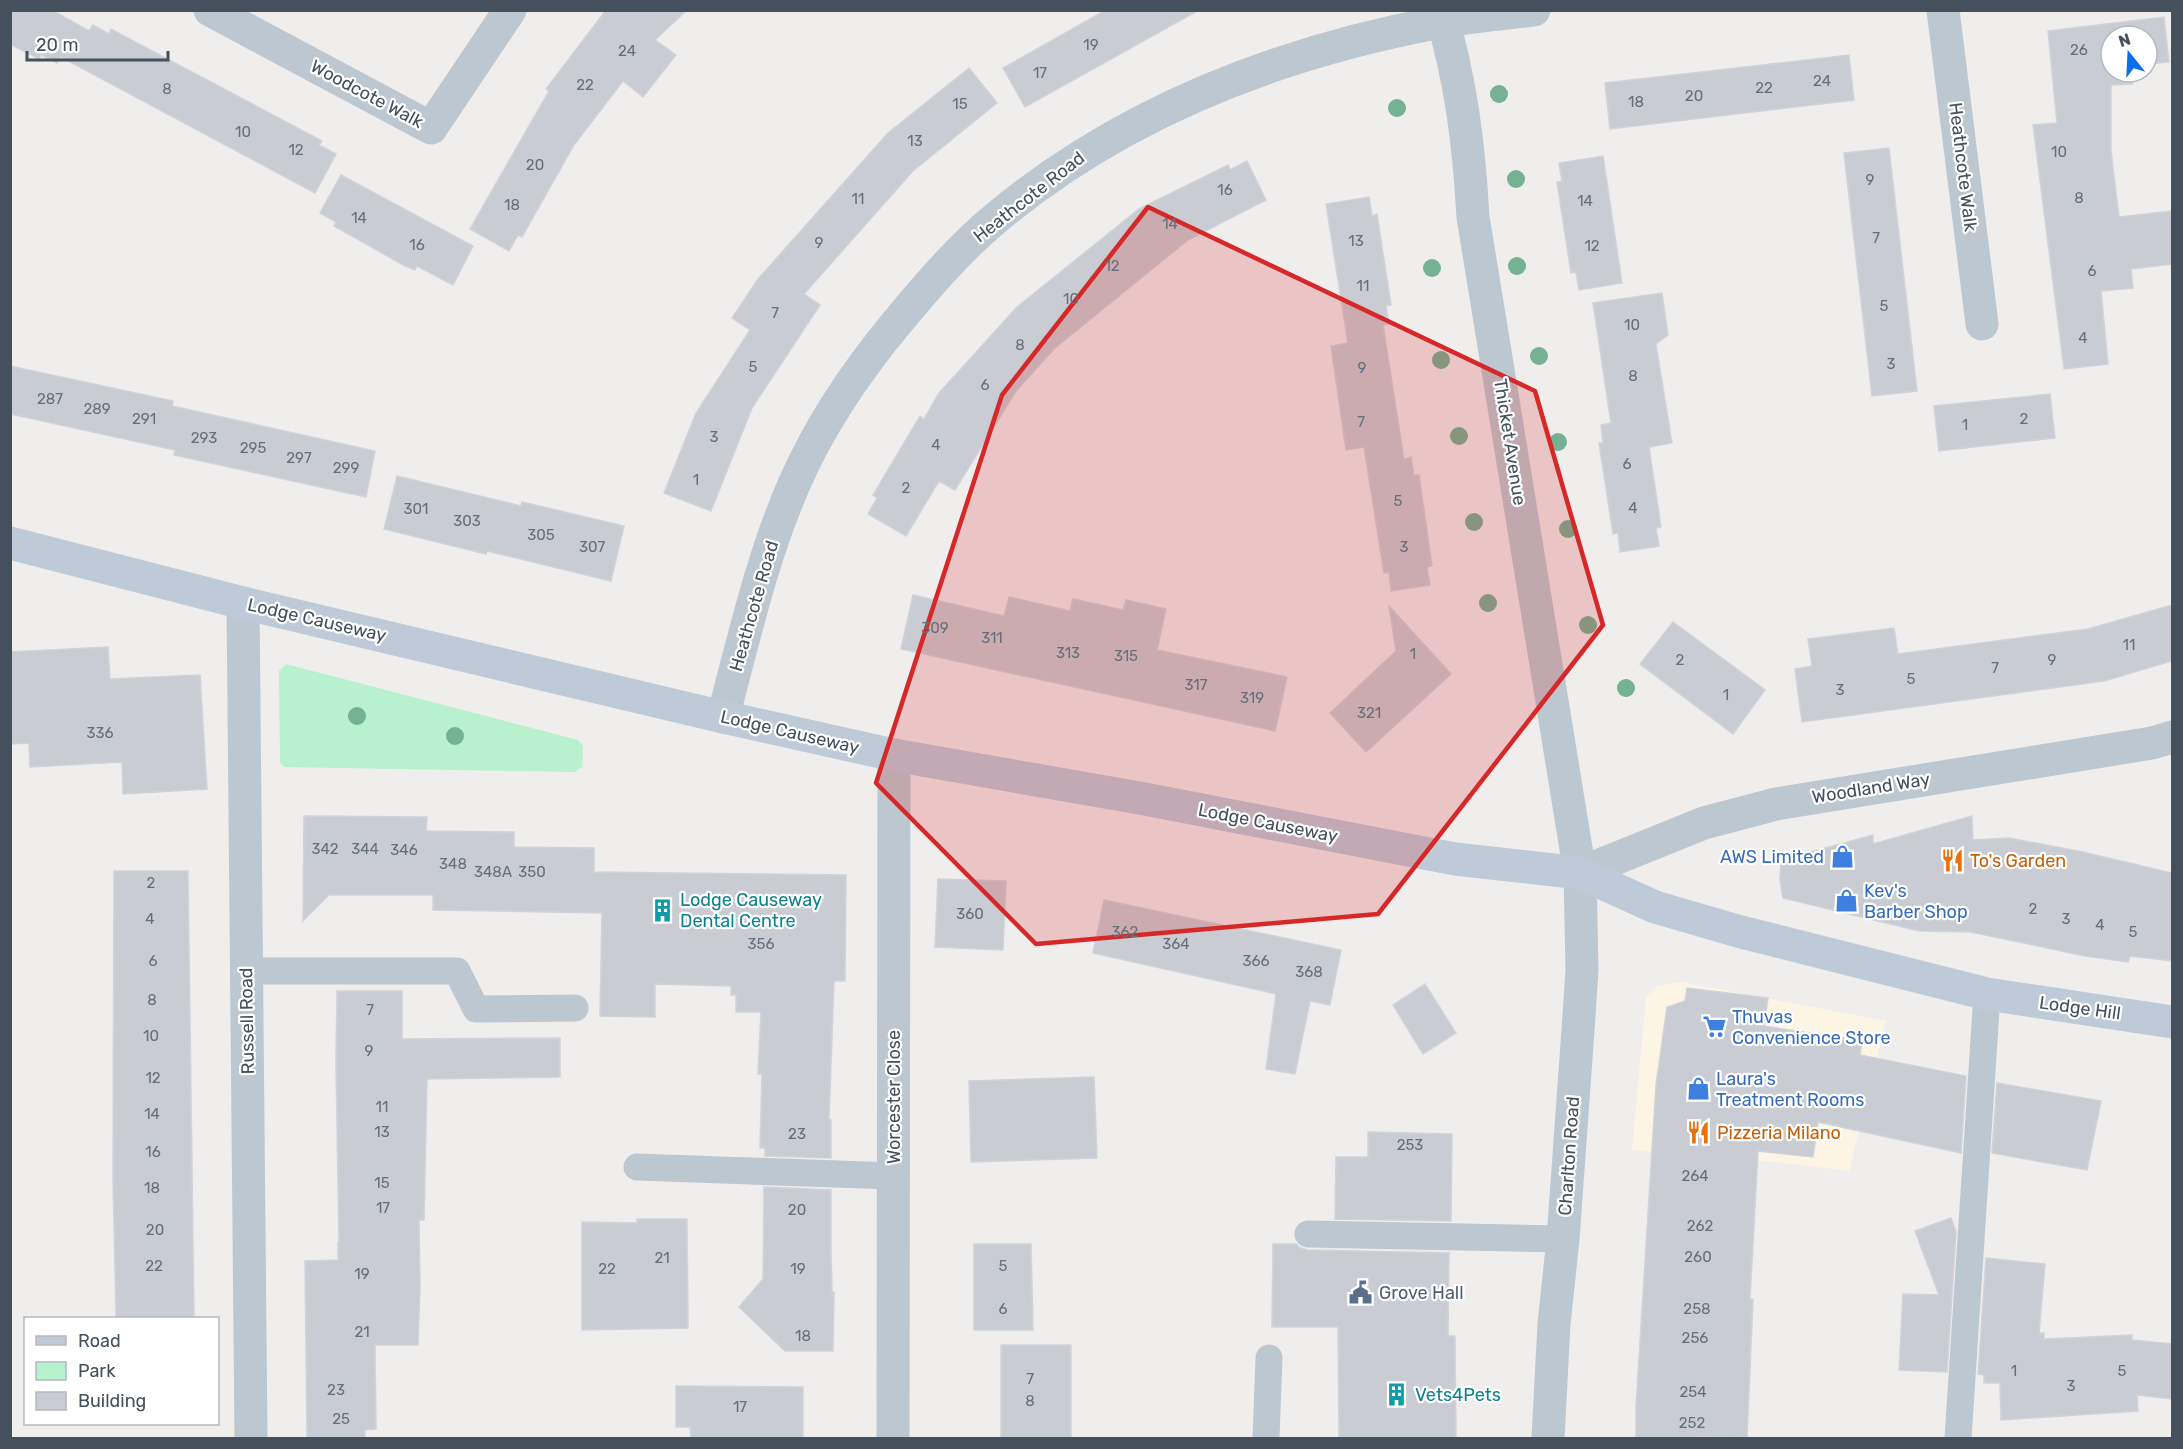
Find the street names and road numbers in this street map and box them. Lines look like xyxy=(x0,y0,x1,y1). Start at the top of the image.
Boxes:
street label: Woodcote Walk xyxy=(307,55,428,133)
street label: Heathcote Walk xyxy=(1944,101,1982,233)
street label: Heathcote Road xyxy=(969,147,1089,247)
street label: Thicket Avenue xyxy=(1489,377,1531,507)
street label: Heathcote Road xyxy=(725,538,783,674)
street label: Lodge Causeway xyxy=(245,593,389,647)
street label: Lodge Causeway xyxy=(718,705,862,759)
street label: Woodland Way xyxy=(1810,768,1932,808)
street label: Lodge Causeway xyxy=(1196,799,1340,847)
street label: Russell Road xyxy=(235,967,259,1075)
street label: Lodge Hill xyxy=(2038,991,2122,1025)
street label: Worcester Close xyxy=(883,1030,905,1164)
street label: Charlton Road xyxy=(1554,1096,1584,1216)

